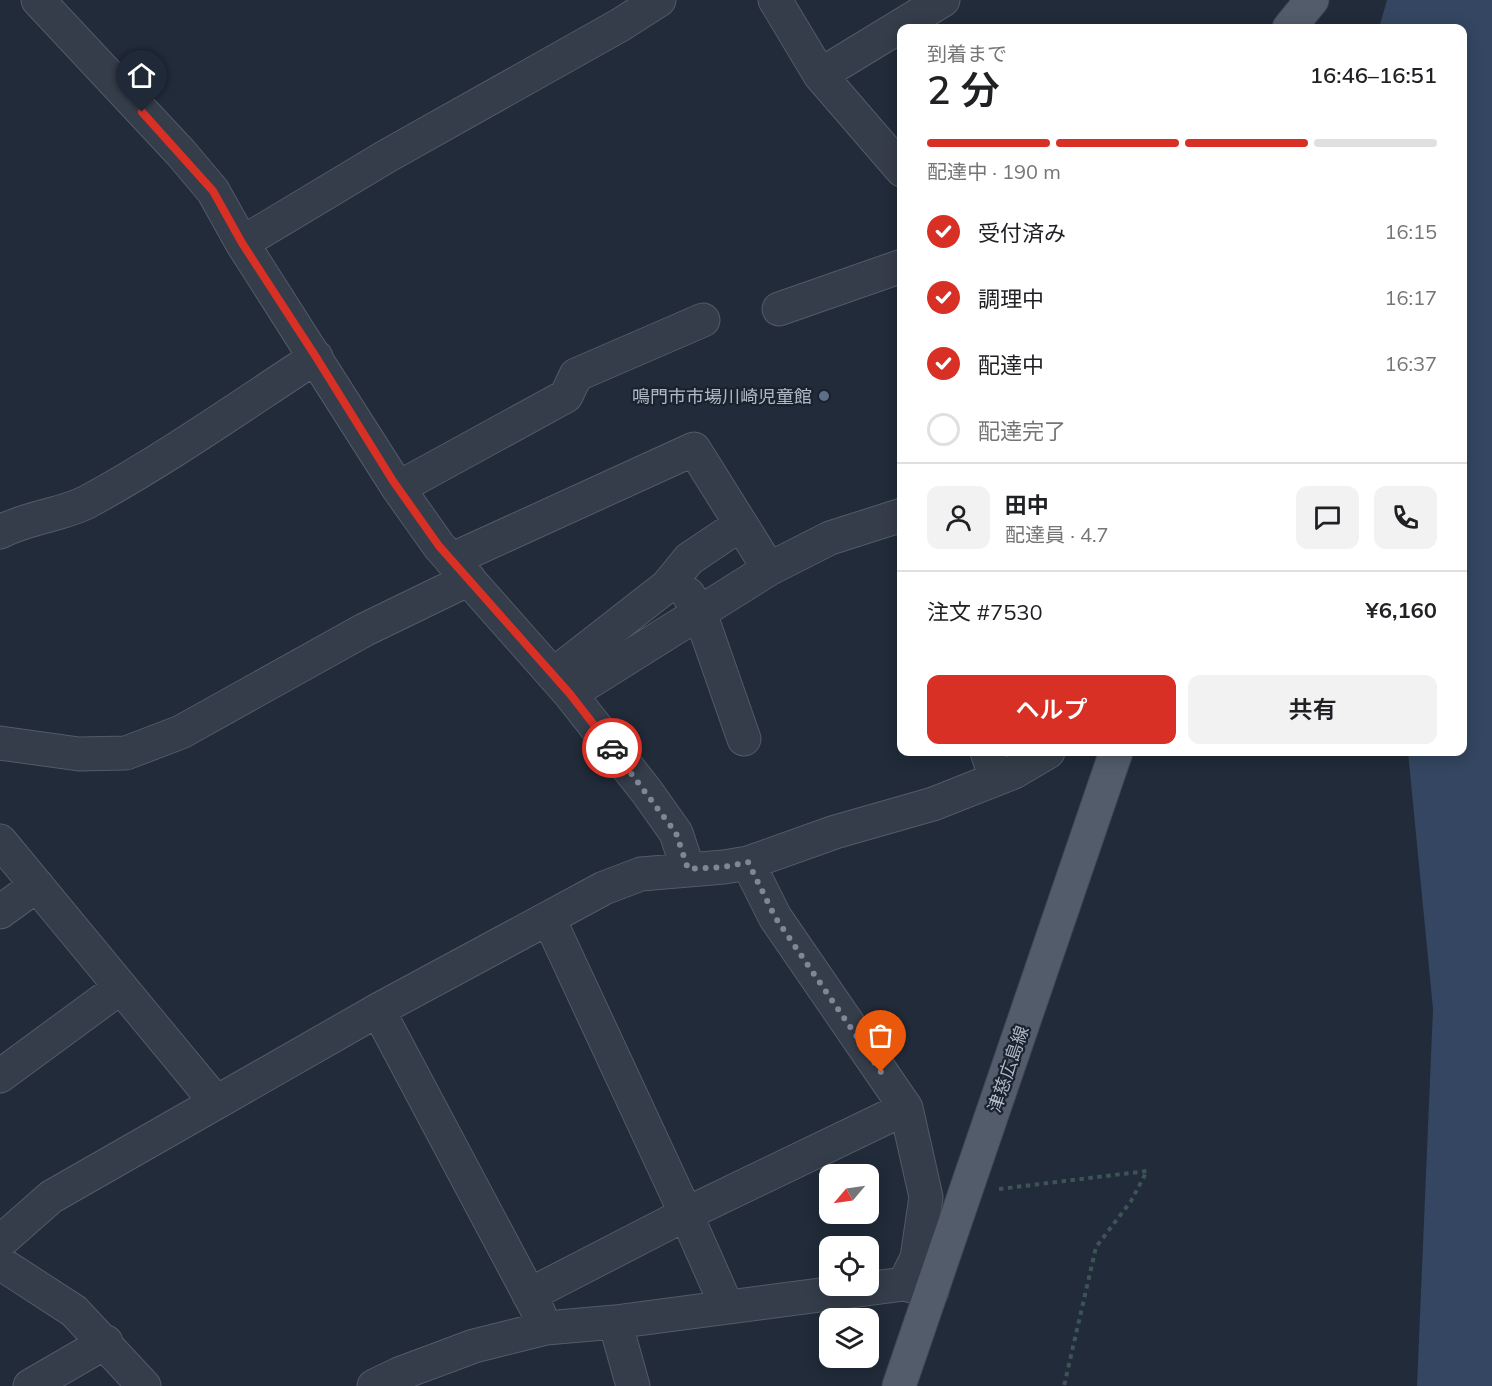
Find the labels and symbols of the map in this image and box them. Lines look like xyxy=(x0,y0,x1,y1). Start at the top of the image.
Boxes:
pin xyxy=(116,50,167,112)
place label: 鳴門市市場川崎児童館 xyxy=(632,385,812,408)
marker: 鳴門市市場川崎児童館 xyxy=(817,389,831,403)
courier xyxy=(582,718,642,778)
pin xyxy=(855,1010,906,1072)
street label: 津慈広島線 xyxy=(982,1023,1034,1115)
north arrow xyxy=(819,1164,879,1224)

